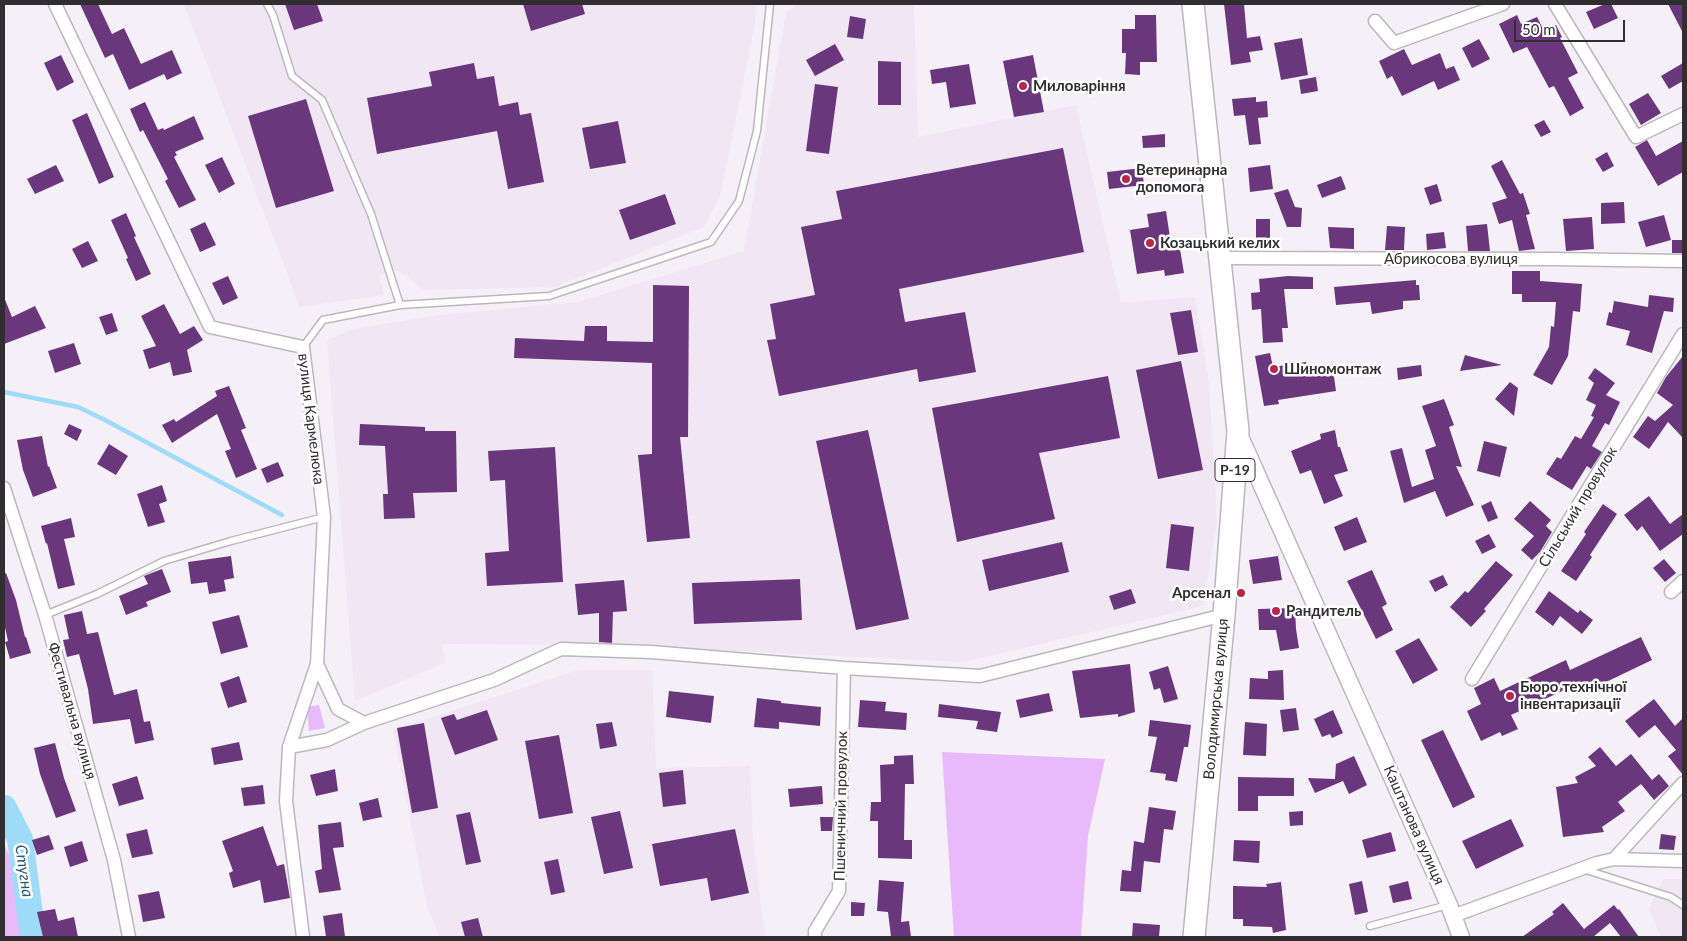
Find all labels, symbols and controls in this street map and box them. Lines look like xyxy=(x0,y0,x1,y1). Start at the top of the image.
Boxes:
scale bar xyxy=(1517,10,1628,42)
text: 50 m xyxy=(1522,20,1556,38)
place label: Миловаріння xyxy=(1033,77,1126,95)
marker: Миловаріння xyxy=(1017,80,1029,92)
place label: Ветеринарна допомога xyxy=(1136,161,1227,196)
marker: Ветеринарна допомога xyxy=(1120,173,1132,185)
place label: Козацький келих xyxy=(1160,234,1280,252)
marker: Козацький келих xyxy=(1144,237,1156,249)
street label: Абрикосова вулиця xyxy=(1384,250,1518,268)
street label: вулиця Кармелюка xyxy=(294,352,328,486)
place label: Шиномонтаж xyxy=(1284,360,1381,378)
marker: Шиномонтаж xyxy=(1268,363,1280,375)
street label: Сільський провулок xyxy=(1535,443,1621,571)
road number: Р-19 xyxy=(1215,458,1255,482)
place label: Арсенал xyxy=(1172,584,1231,602)
marker: Арсенал xyxy=(1235,587,1247,599)
place label: Рандитель xyxy=(1286,602,1361,620)
marker: Рандитель xyxy=(1270,605,1282,617)
street label: Володимирська вулиця xyxy=(1200,618,1232,780)
street label: Фестивальна вулиця xyxy=(44,640,100,782)
place label: Бюро технічної інвентаризації xyxy=(1520,678,1627,713)
marker: Бюро технічної інвентаризації xyxy=(1504,690,1516,702)
street label: Пшеничний провулок xyxy=(831,731,851,881)
street label: Каштанова вулиця xyxy=(1380,763,1448,887)
water label: Стугна xyxy=(11,843,37,899)

